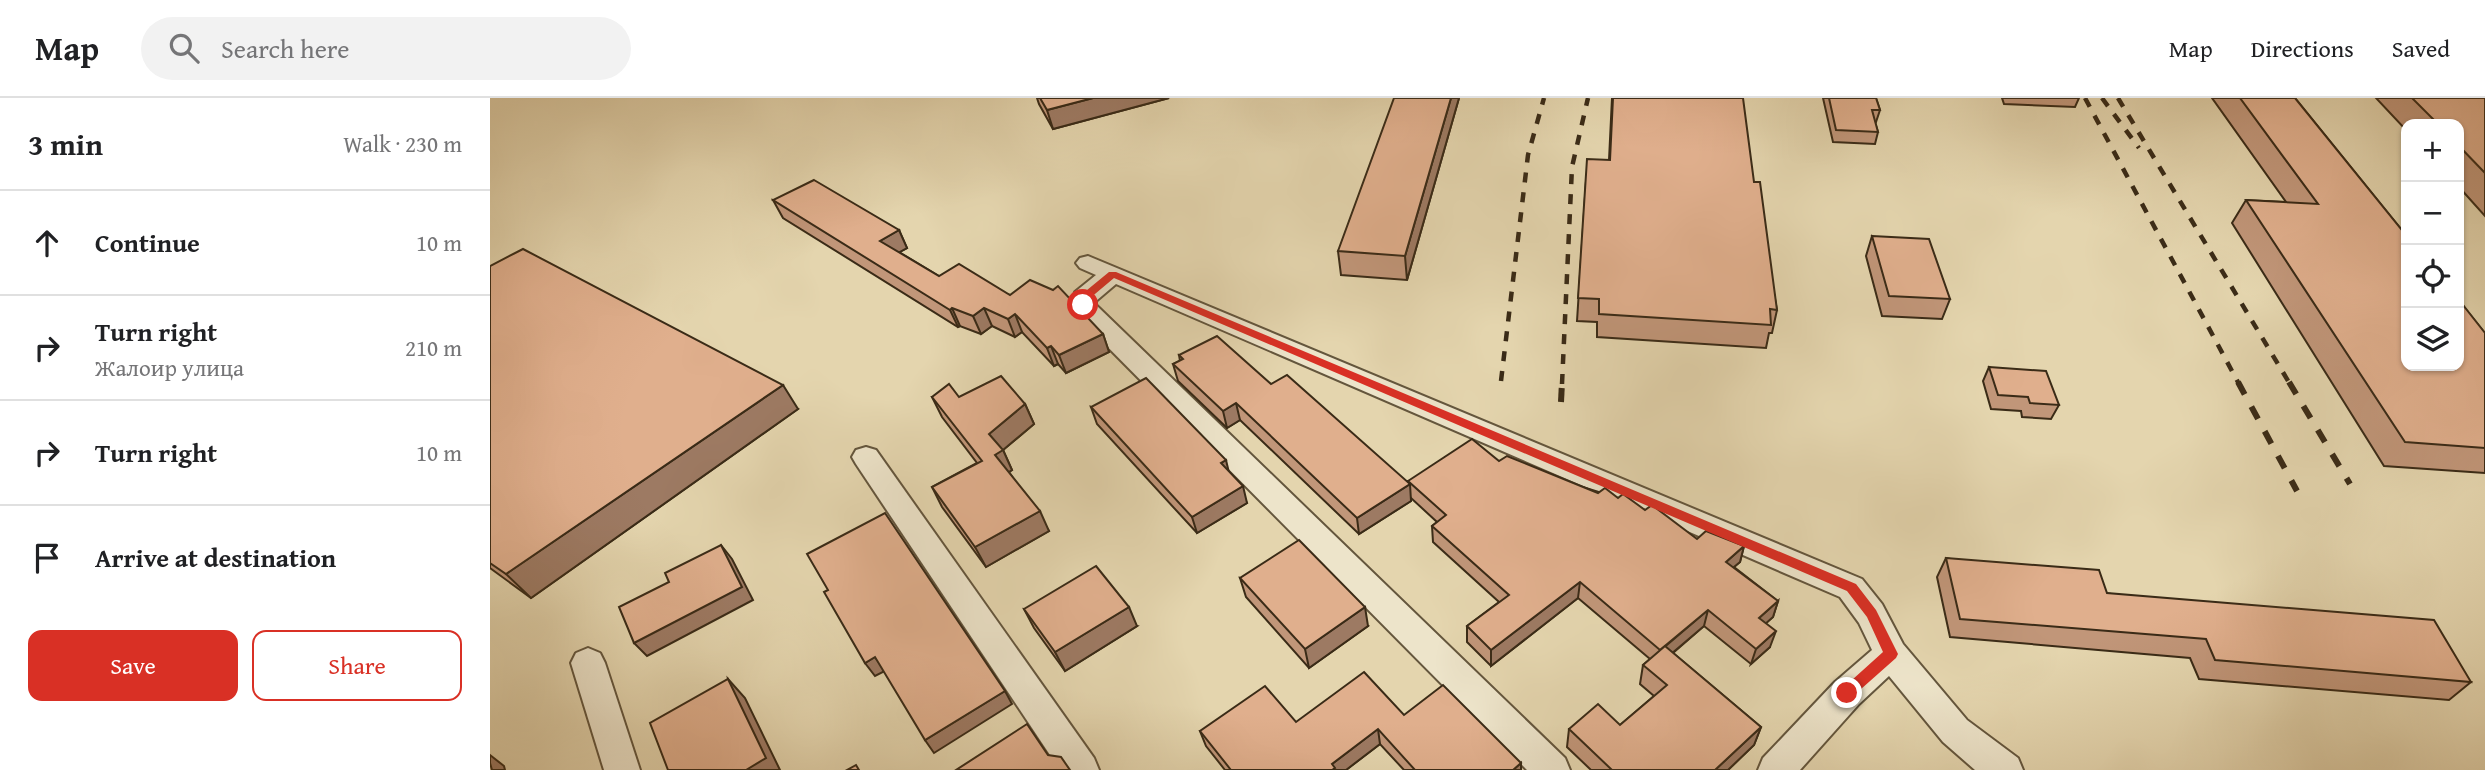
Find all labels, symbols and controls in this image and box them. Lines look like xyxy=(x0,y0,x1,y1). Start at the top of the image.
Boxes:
search box xyxy=(141,17,631,80)
text: Map xyxy=(35,24,99,72)
icon: search xyxy=(165,29,203,67)
text: Search here xyxy=(221,29,349,68)
text: Map xyxy=(2169,31,2213,66)
text: Directions xyxy=(2251,31,2354,66)
text: Saved xyxy=(2392,31,2450,66)
map controls xyxy=(2401,119,2464,371)
button: + xyxy=(2401,119,2464,182)
text: 3 min xyxy=(28,122,103,166)
text: Walk · 230 m xyxy=(343,127,462,160)
button: − xyxy=(2401,182,2464,245)
text: Continue xyxy=(95,223,200,262)
icon: ahead xyxy=(28,224,66,262)
text: 10 m xyxy=(416,226,462,259)
button: locate xyxy=(2401,245,2464,308)
route start xyxy=(1067,289,1098,320)
button: layers xyxy=(2401,308,2464,371)
text: Turn right xyxy=(95,312,217,351)
icon: right xyxy=(28,329,66,367)
text: 210 m xyxy=(405,331,462,364)
text: Жалоир улица xyxy=(95,351,244,384)
text: Turn right xyxy=(95,433,217,472)
icon: right xyxy=(28,434,66,472)
text: 10 m xyxy=(416,436,462,469)
text: Arrive at destination xyxy=(95,538,336,577)
icon: arrive xyxy=(28,539,66,577)
button: Save xyxy=(28,630,238,701)
button: Share xyxy=(252,630,462,701)
route end xyxy=(1831,677,1862,708)

